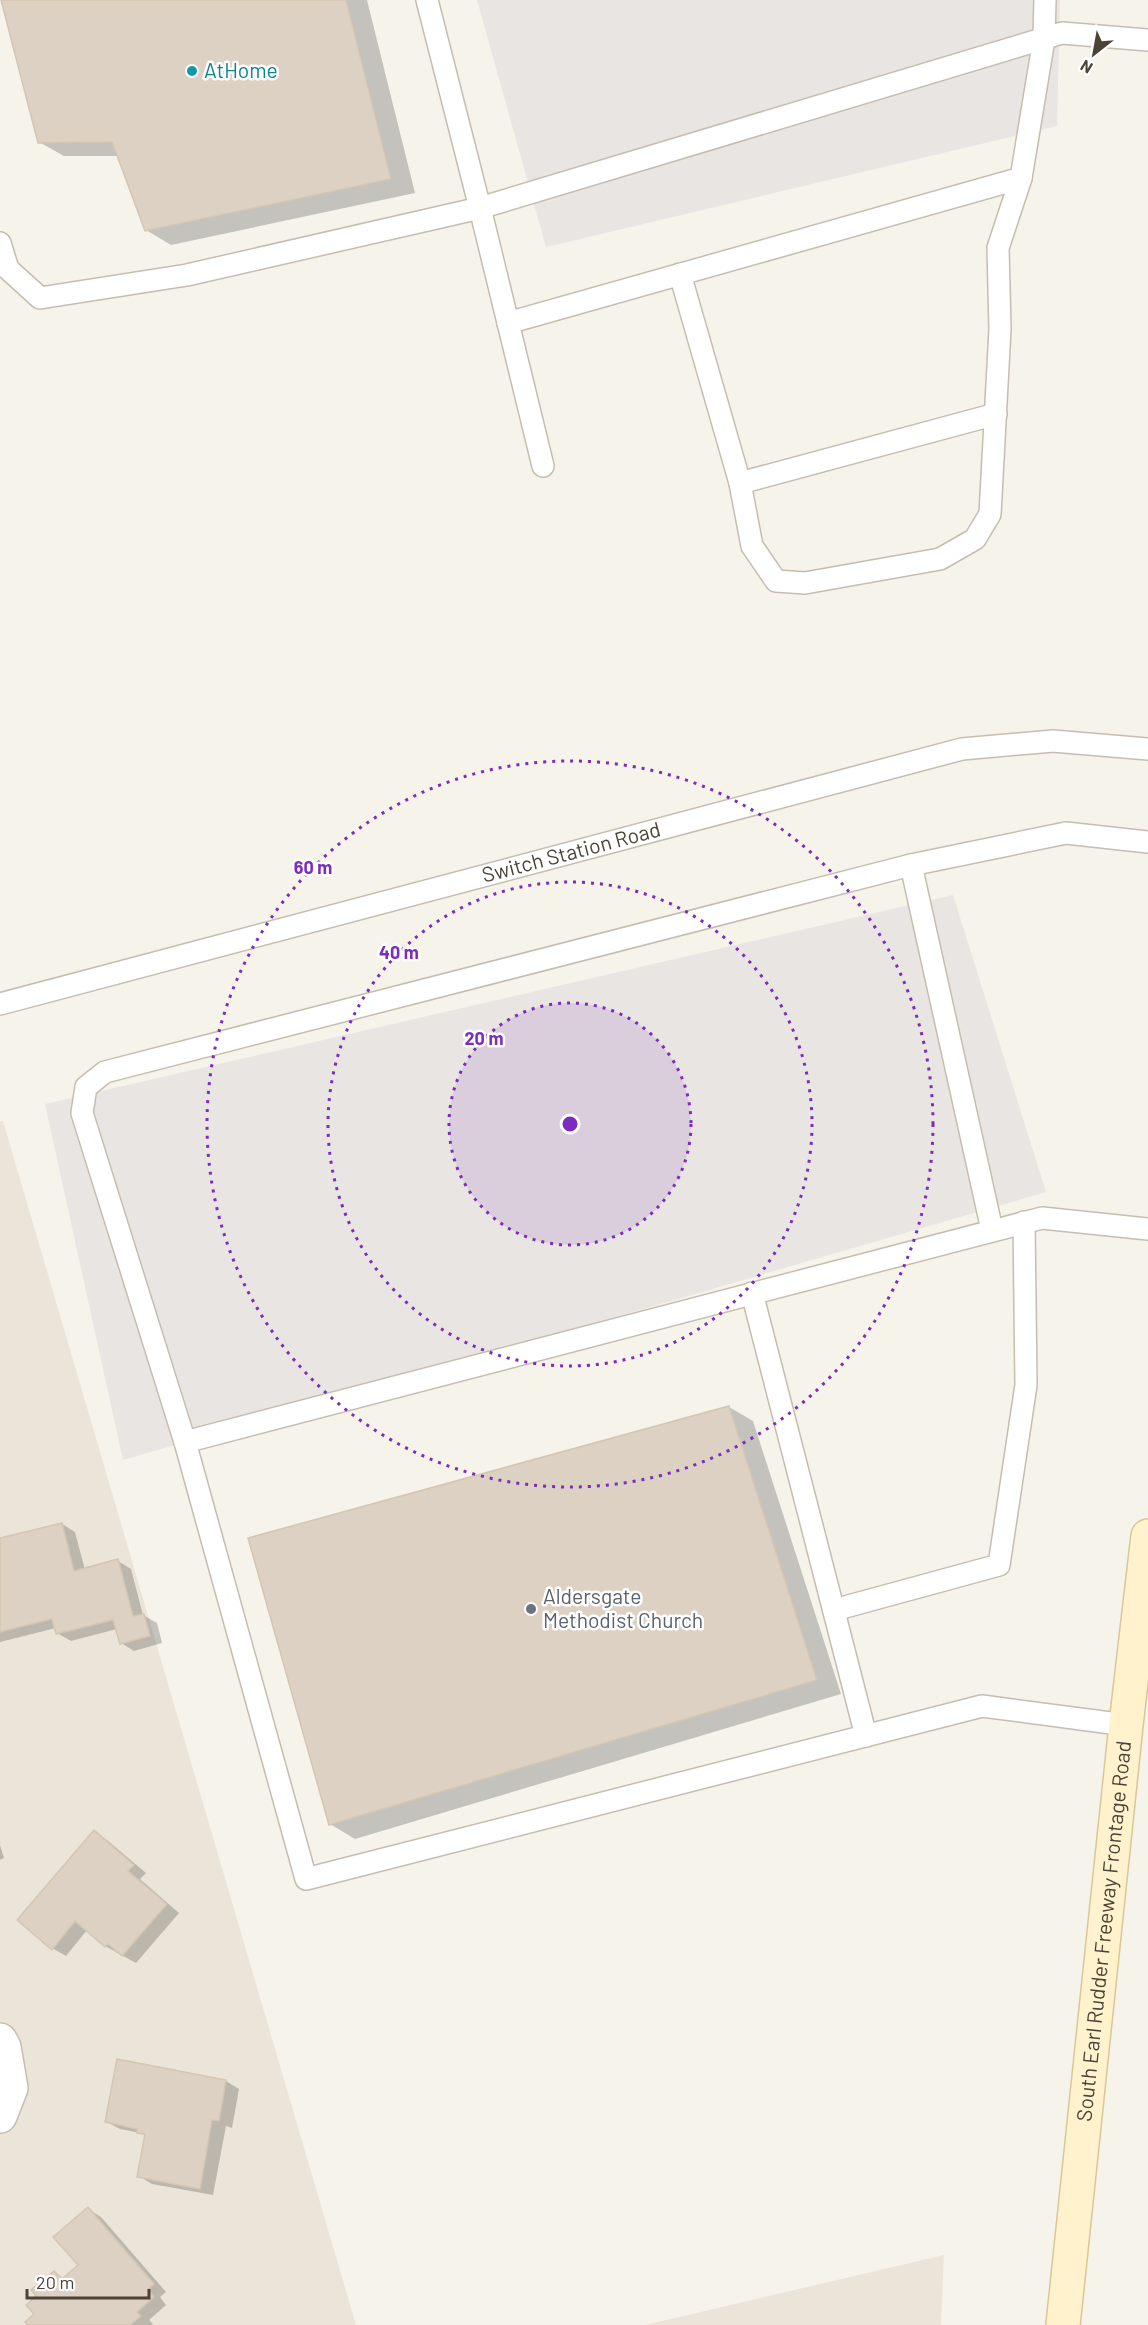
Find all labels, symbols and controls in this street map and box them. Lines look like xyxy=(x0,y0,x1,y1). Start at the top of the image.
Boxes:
north arrow xyxy=(1064,24,1124,84)
text: N xyxy=(1077,56,1095,78)
place label: AtHome xyxy=(204,57,278,82)
marker: AtHome xyxy=(185,64,199,78)
street label: Switch Station Road xyxy=(479,816,663,887)
text: 60 m xyxy=(294,856,332,878)
text: 40 m xyxy=(379,941,419,963)
text: 20 m xyxy=(465,1027,503,1049)
centre of rings xyxy=(560,1114,580,1134)
place label: Aldersgate Methodist Church xyxy=(543,1583,703,1632)
marker: Aldersgate Methodist Church xyxy=(524,1602,538,1616)
street label: South Earl Rudder Freeway Frontage Road xyxy=(1070,1739,1135,2123)
scale bar xyxy=(27,2262,148,2300)
text: 20 m xyxy=(36,2271,74,2293)

